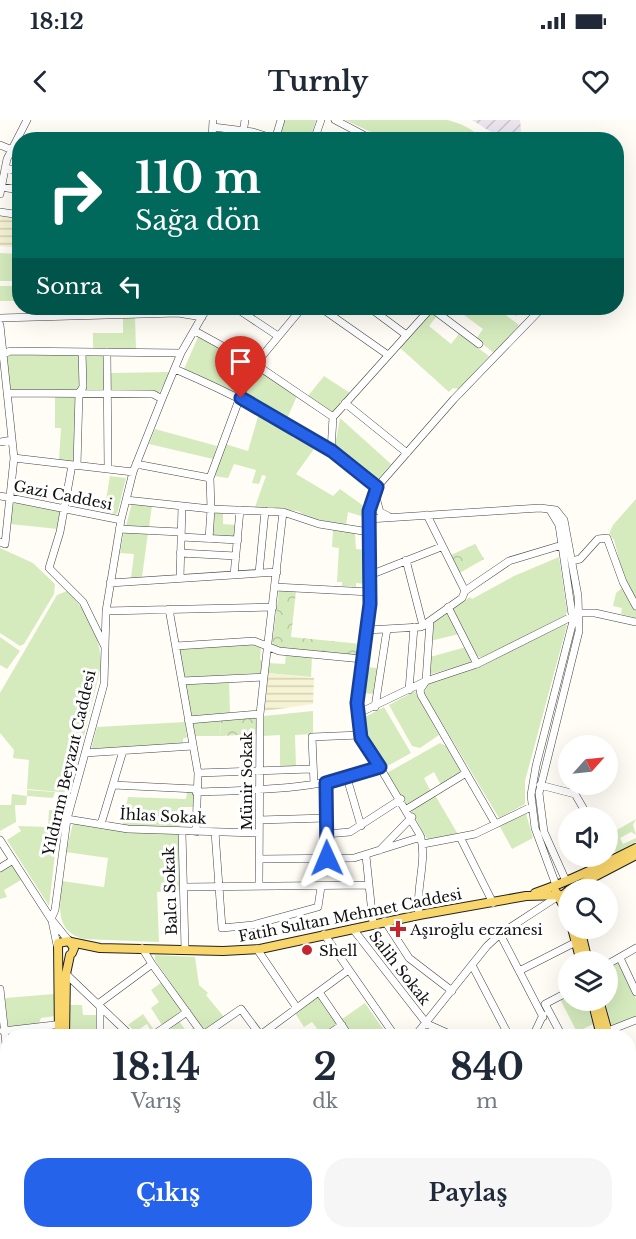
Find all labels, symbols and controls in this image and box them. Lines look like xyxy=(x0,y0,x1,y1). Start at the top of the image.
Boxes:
text: 18:12 xyxy=(30,8,84,35)
icon: back xyxy=(24,65,57,98)
text: Turnly xyxy=(268,65,368,98)
icon: heart xyxy=(579,65,612,98)
text: 110 m xyxy=(135,152,261,204)
icon: right xyxy=(36,156,114,234)
text: Sağa dön xyxy=(135,204,260,237)
icon: left xyxy=(114,270,147,303)
text: Sonra xyxy=(36,273,102,300)
pin xyxy=(215,336,266,398)
icon: arrive xyxy=(224,345,257,378)
street label: Gazi Caddesi xyxy=(12,476,114,514)
street label: Yıldırım Beyazıt Caddesi xyxy=(38,668,100,859)
street label: Münir Sokak xyxy=(237,731,256,830)
north arrow xyxy=(558,735,618,795)
map controls xyxy=(558,735,618,1011)
street label: İhlas Sokak xyxy=(119,804,208,828)
button: sound xyxy=(558,807,618,867)
position arrow xyxy=(295,826,359,890)
street label: Balcı Sokak xyxy=(159,846,181,936)
button: search xyxy=(558,879,618,939)
street label: Fatih Sultan Mehmet Caddesi xyxy=(237,884,463,946)
place label: Aşıroğlu eczanesi xyxy=(409,920,543,939)
marker: Aşıroğlu eczanesi xyxy=(391,922,405,936)
street label: Salih Sokak xyxy=(365,927,435,1009)
place label: Shell xyxy=(319,941,357,960)
marker: Shell xyxy=(300,943,314,957)
button: layers xyxy=(558,951,618,1011)
text: 18:14 xyxy=(112,1045,200,1090)
text: 2 xyxy=(313,1045,337,1090)
text: 840 xyxy=(450,1045,524,1090)
text: Varış xyxy=(131,1089,181,1113)
text: dk xyxy=(312,1089,338,1113)
text: m xyxy=(476,1089,498,1113)
button: Çıkış xyxy=(24,1158,312,1227)
button: Paylaş xyxy=(324,1158,612,1227)

